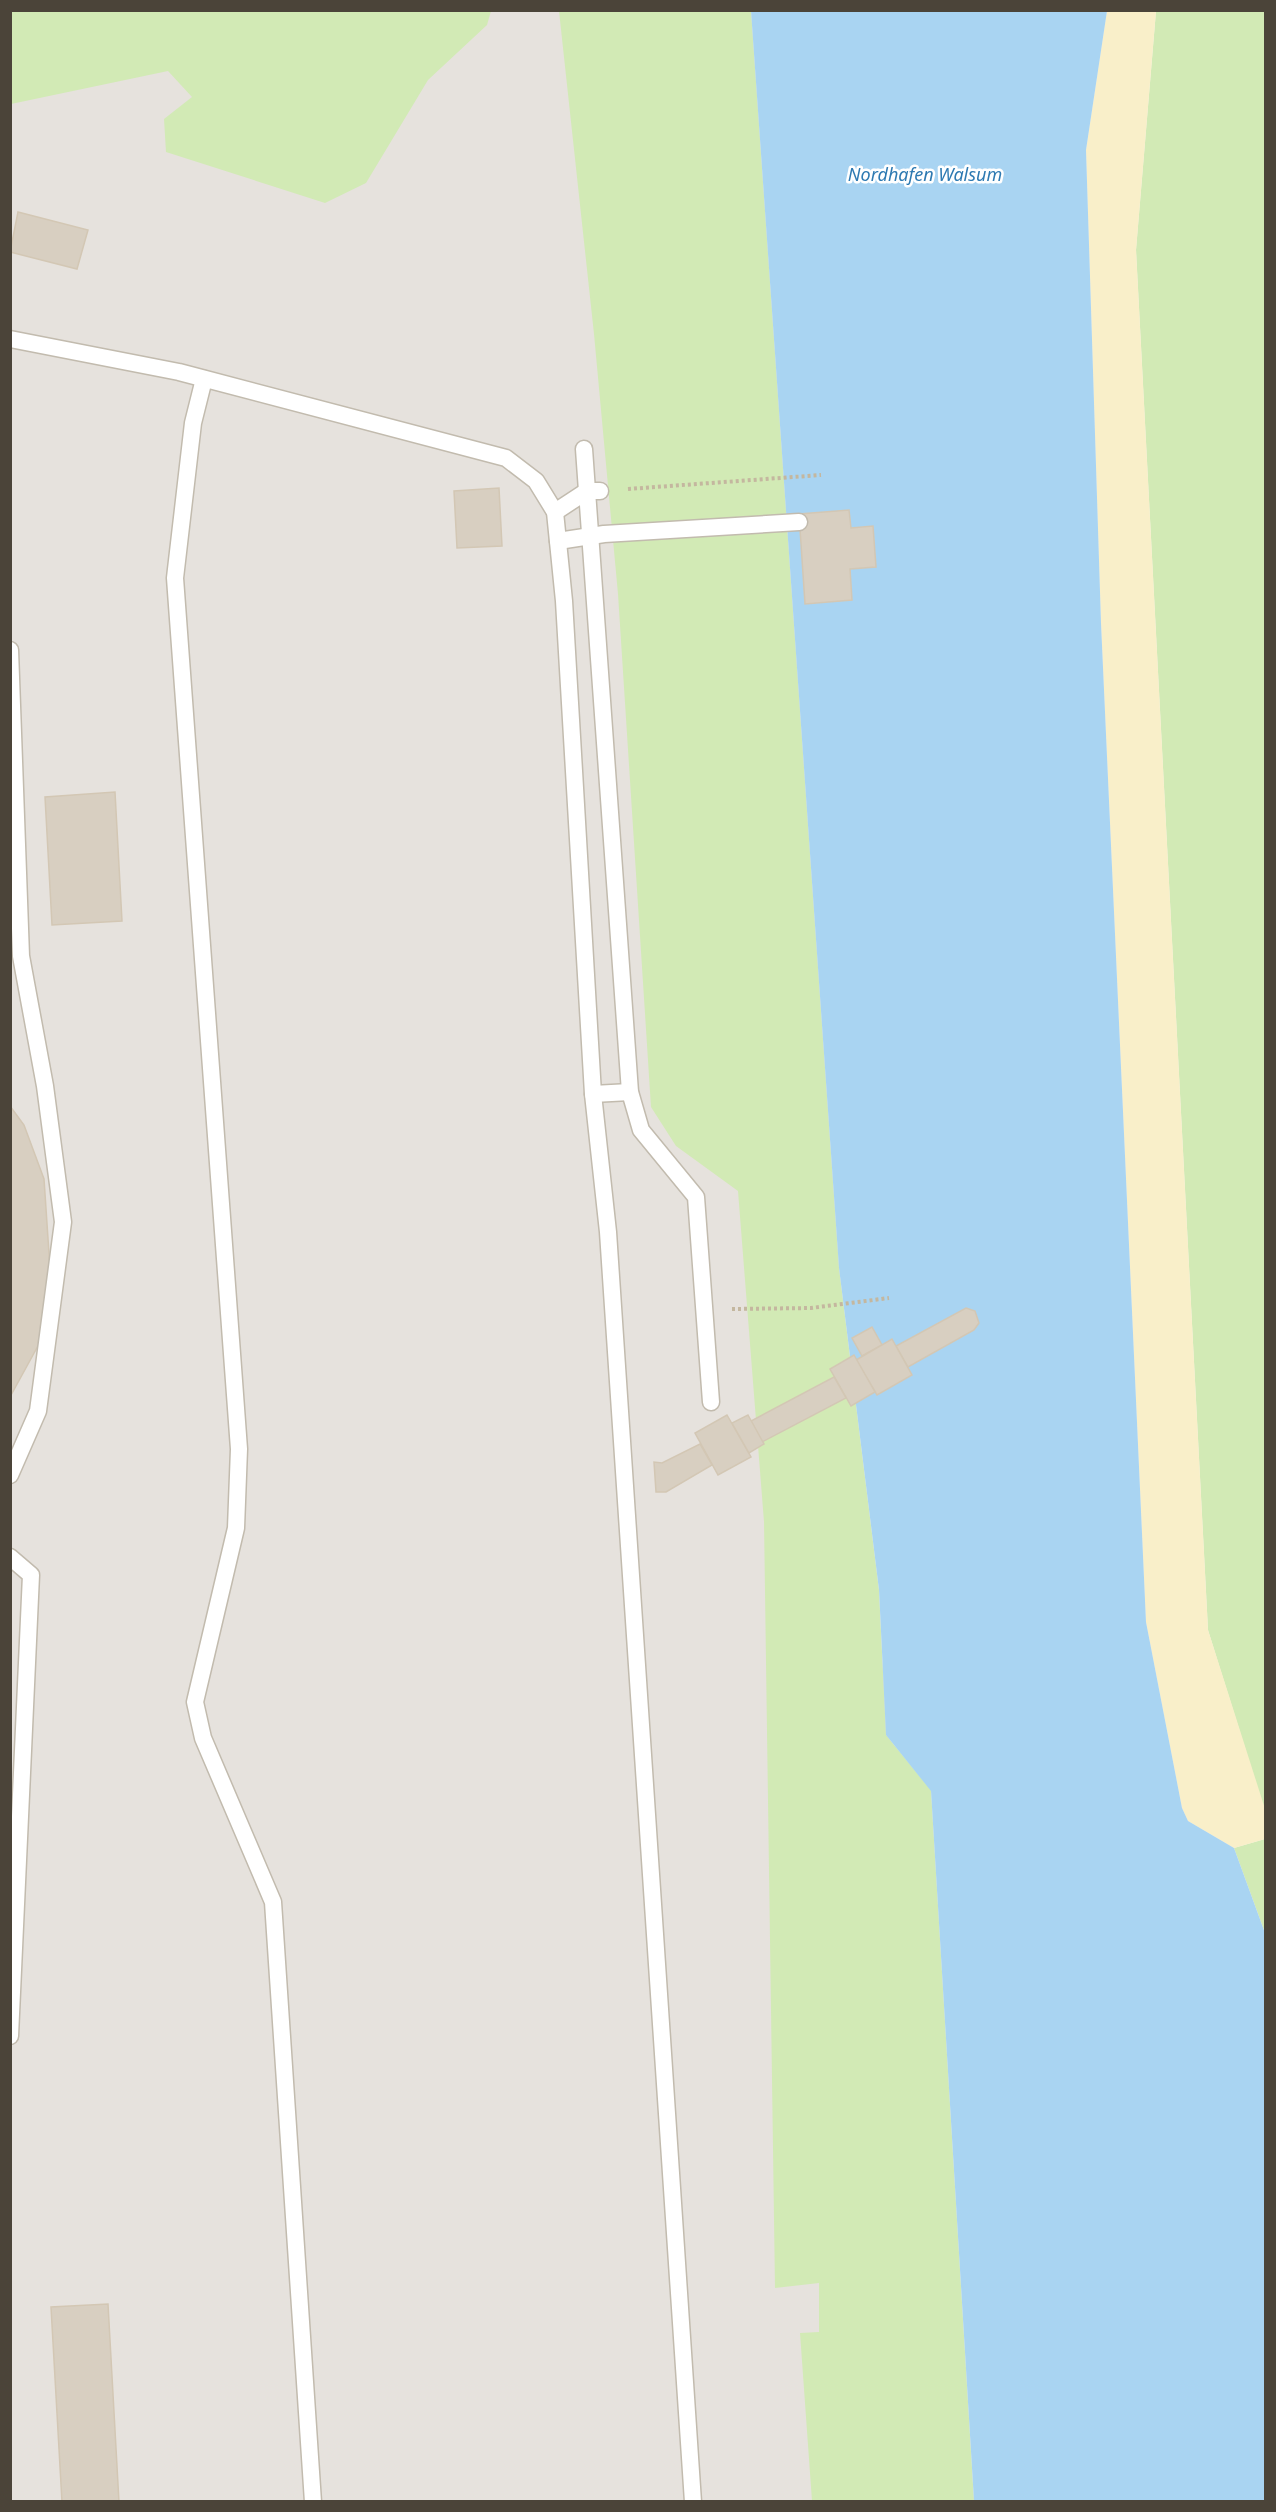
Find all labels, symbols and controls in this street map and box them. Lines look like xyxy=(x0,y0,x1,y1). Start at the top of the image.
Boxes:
water label: Nordhafen Walsum xyxy=(848,162,1002,186)

